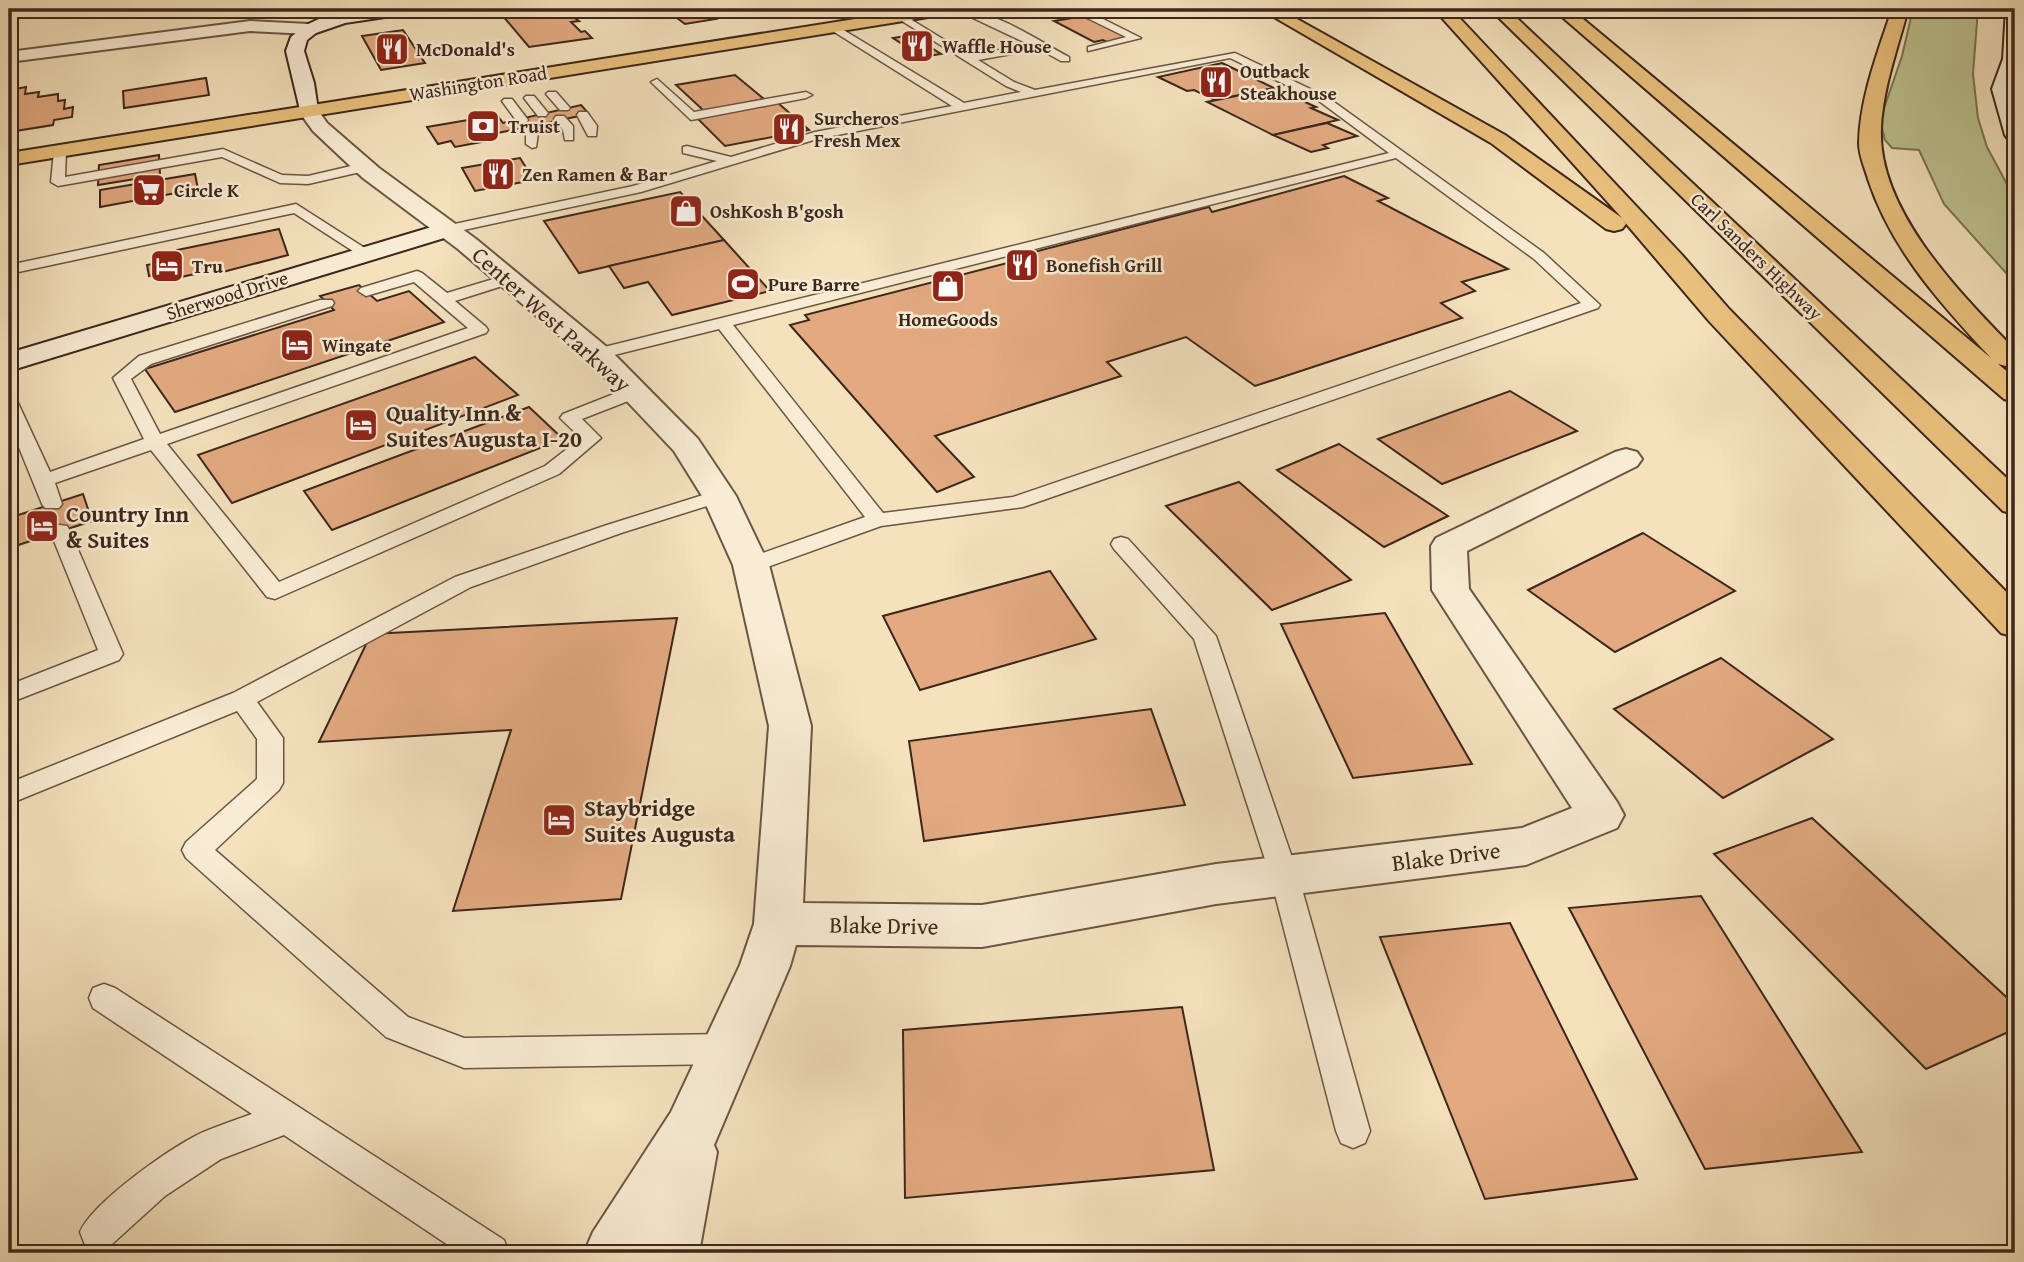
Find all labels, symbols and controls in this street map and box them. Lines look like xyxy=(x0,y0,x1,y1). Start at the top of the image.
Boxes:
restaurant icon: Waffle House xyxy=(898,27,936,65)
restaurant icon: McDonald's xyxy=(373,30,411,68)
place label: Waffle House xyxy=(942,32,1052,60)
place label: McDonald's xyxy=(416,35,515,63)
place label: Outback Steakhouse xyxy=(1240,57,1337,107)
street label: Washington Road xyxy=(407,58,550,108)
restaurant icon: Outback Steakhouse xyxy=(1197,63,1235,101)
place label: Surcheros Fresh Mex xyxy=(814,104,901,154)
bank icon: Truist xyxy=(464,107,502,145)
restaurant icon: Surcheros Fresh Mex xyxy=(770,110,808,148)
place label: Truist xyxy=(508,112,561,140)
restaurant icon: Zen Ramen & Bar xyxy=(479,155,517,193)
place label: Zen Ramen & Bar xyxy=(522,160,668,188)
supermarket icon: Circle K xyxy=(130,171,168,209)
place label: Circle K xyxy=(174,176,239,204)
street label: Carl Sanders Highway xyxy=(1685,186,1830,327)
shop icon: OshKosh B'gosh xyxy=(667,192,705,230)
place label: OshKosh B'gosh xyxy=(710,197,844,225)
street label: Center West Parkway xyxy=(465,238,639,400)
restaurant icon: Bonefish Grill xyxy=(1003,246,1041,284)
hotel icon: Tru xyxy=(148,247,186,285)
place label: Bonefish Grill xyxy=(1046,251,1163,279)
place label: Tru xyxy=(192,252,223,280)
street label: Sherwood Drive xyxy=(163,263,292,327)
sports icon: Pure Barre xyxy=(724,265,762,303)
shop icon: HomeGoods xyxy=(929,267,967,305)
place label: Pure Barre xyxy=(768,270,860,298)
place label: HomeGoods xyxy=(898,305,998,333)
hotel icon: Wingate xyxy=(278,326,316,364)
place label: Wingate xyxy=(322,331,392,359)
place label: Quality Inn & Suites Augusta I-20 xyxy=(386,396,582,455)
hotel icon: Quality Inn & Suites Augusta I-20 xyxy=(342,406,380,444)
place label: Country Inn & Suites xyxy=(66,497,189,556)
hotel icon: Country Inn & Suites xyxy=(23,507,61,545)
place label: Staybridge Suites Augusta xyxy=(584,791,735,850)
hotel icon: Staybridge Suites Augusta xyxy=(540,801,578,839)
street label: Blake Drive xyxy=(1390,833,1502,879)
street label: Blake Drive xyxy=(829,908,939,942)

